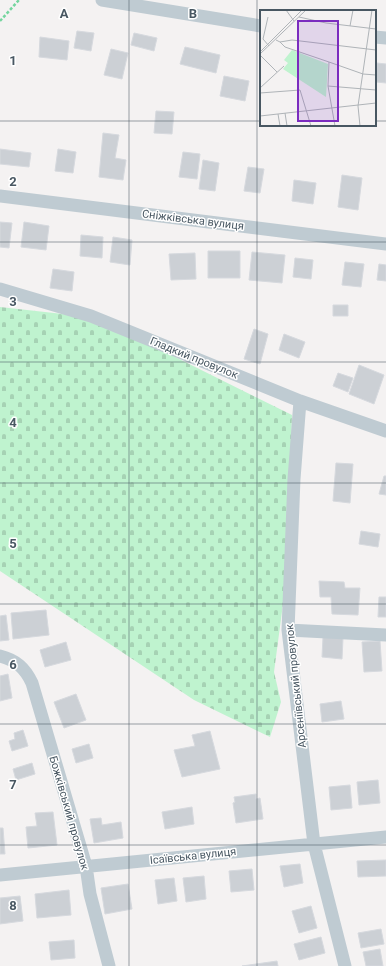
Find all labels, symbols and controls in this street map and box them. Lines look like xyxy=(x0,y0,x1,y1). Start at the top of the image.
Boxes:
text: A xyxy=(60,6,69,21)
text: B xyxy=(189,6,197,21)
inset map xyxy=(260,10,376,126)
text: 1 xyxy=(9,53,17,68)
text: 2 xyxy=(9,174,17,189)
street label: Сніжківська вулиця xyxy=(141,207,245,233)
text: 3 xyxy=(9,294,17,309)
street label: Гладкий провулок xyxy=(148,334,240,382)
text: 4 xyxy=(9,415,17,430)
text: 5 xyxy=(9,536,17,551)
street label: Арсеніївський провулок xyxy=(283,623,309,749)
text: 6 xyxy=(9,657,17,672)
street label: Божківський провулок xyxy=(46,754,92,872)
text: 7 xyxy=(9,777,17,792)
street label: Ісаївська вулиця xyxy=(149,845,237,867)
text: 8 xyxy=(9,898,17,913)

